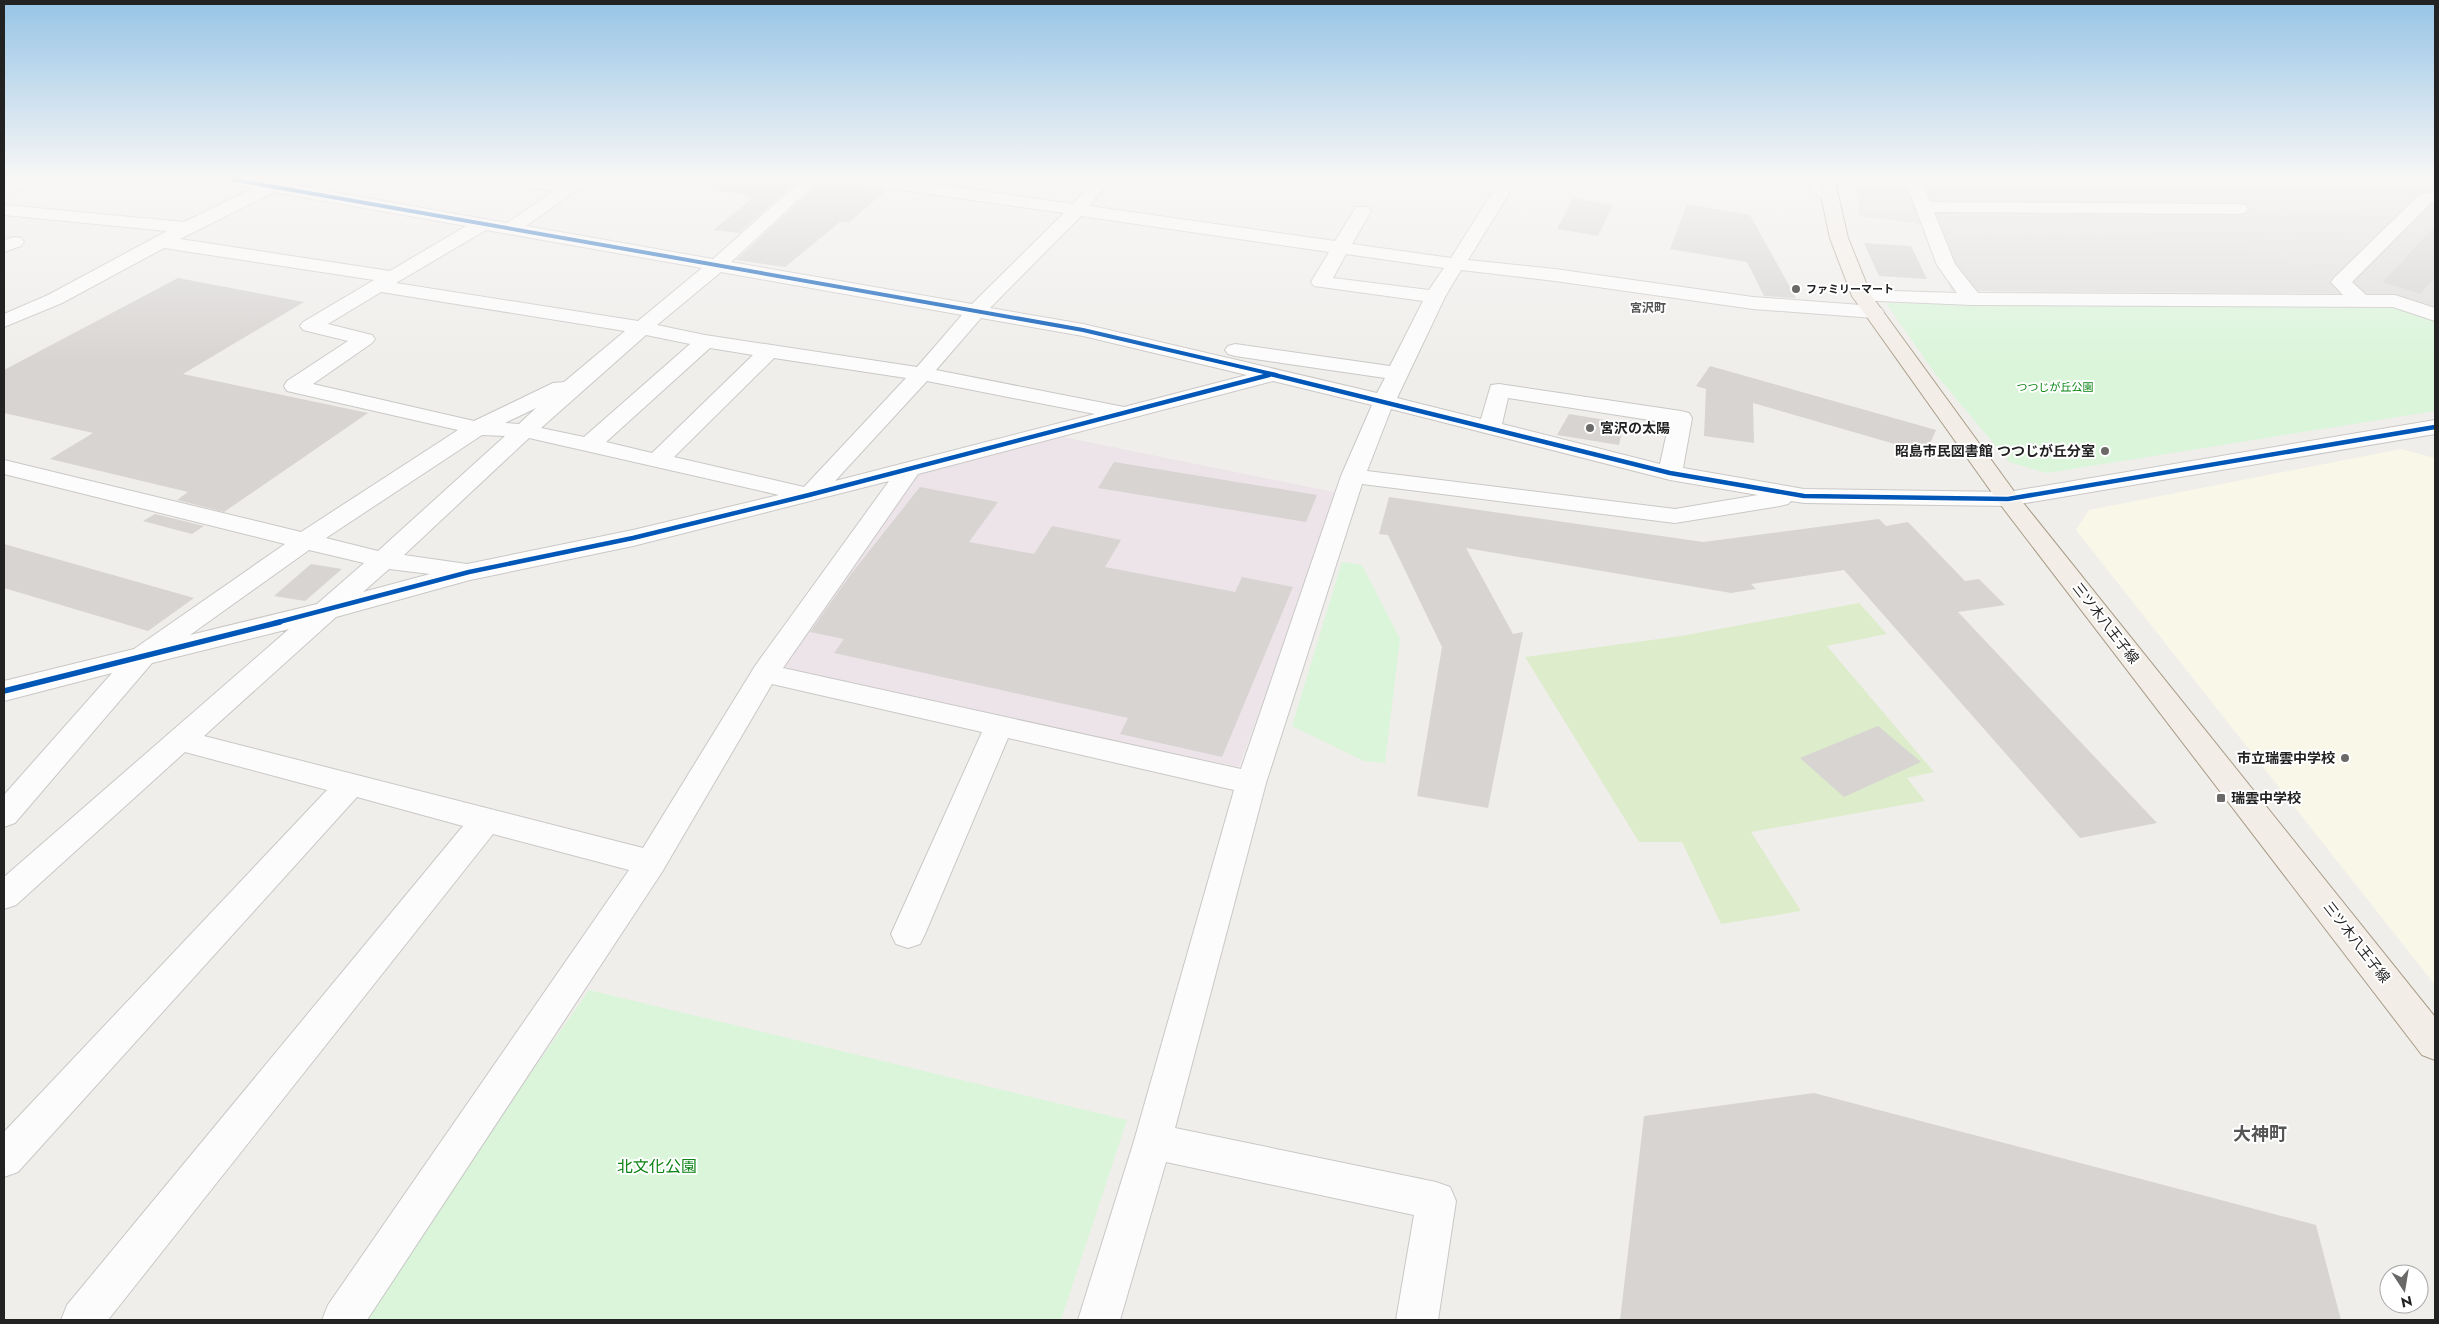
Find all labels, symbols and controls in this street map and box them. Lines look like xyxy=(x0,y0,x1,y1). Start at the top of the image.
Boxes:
place label: ファミリーマート xyxy=(1806,281,1894,297)
marker: ファミリーマート xyxy=(1790,283,1802,295)
district label: 宮沢町 xyxy=(1630,299,1666,317)
park label: つつじが丘公園 xyxy=(2017,379,2094,395)
place label: 宮沢の太陽 xyxy=(1600,418,1670,438)
marker: 宮沢の太陽 xyxy=(1584,422,1596,434)
place label: 昭島市民図書館 つつじが丘分室 xyxy=(1895,441,2095,461)
marker: 昭島市民図書館 つつじが丘分室 xyxy=(2099,445,2111,457)
street label: 三ツ木八王子線 xyxy=(2068,578,2144,668)
place label: 市立瑞雲中学校 xyxy=(2237,748,2335,768)
marker: 市立瑞雲中学校 xyxy=(2339,752,2351,764)
place label: 瑞雲中学校 xyxy=(2231,788,2301,808)
marker: 瑞雲中学校 xyxy=(2215,792,2227,804)
street label: 三ツ木八王子線 xyxy=(2319,897,2395,987)
district label: 大神町 xyxy=(2233,1121,2287,1147)
park label: 北文化公園 xyxy=(617,1155,697,1178)
north arrow xyxy=(2379,1264,2429,1314)
text: N xyxy=(2399,1291,2414,1313)

